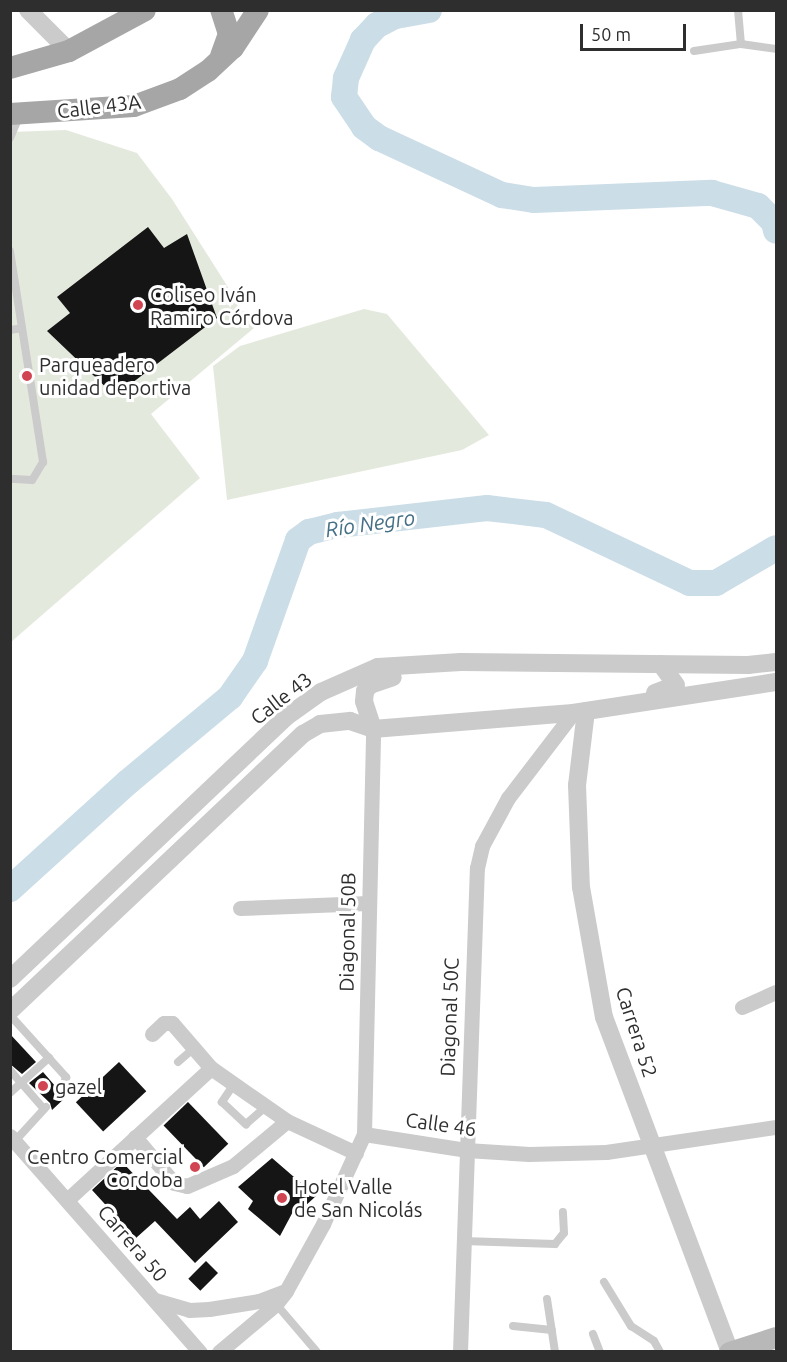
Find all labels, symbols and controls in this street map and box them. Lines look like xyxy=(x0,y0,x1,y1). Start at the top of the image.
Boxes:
scale bar xyxy=(583,12,690,50)
text: 50 m xyxy=(591,24,631,44)
street label: Calle 43A xyxy=(56,89,142,123)
place label: Coliseo Iván Ramiro Córdova xyxy=(150,282,294,329)
marker: Coliseo Iván Ramiro Córdova xyxy=(131,298,145,312)
place label: Parqueadero unidad deportiva xyxy=(39,352,191,399)
marker: Parqueadero unidad deportiva xyxy=(20,369,34,383)
water label: Río Negro xyxy=(324,504,416,542)
street label: Calle 43 xyxy=(246,667,316,729)
street label: Diagonal 50B xyxy=(334,872,360,992)
street label: Diagonal 50C xyxy=(435,957,463,1077)
street label: Carrera 52 xyxy=(611,984,663,1080)
place label: gazel xyxy=(55,1074,102,1098)
marker: gazel xyxy=(36,1079,50,1093)
street label: Calle 46 xyxy=(404,1107,478,1141)
place label: Centro Comercial Cordoba xyxy=(27,1144,183,1191)
marker: Centro Comercial Cordoba xyxy=(188,1160,202,1174)
place label: Hotel Valle de San Nicolás xyxy=(294,1174,422,1221)
marker: Hotel Valle de San Nicolás xyxy=(275,1191,289,1205)
street label: Carrera 50 xyxy=(93,1200,173,1286)

